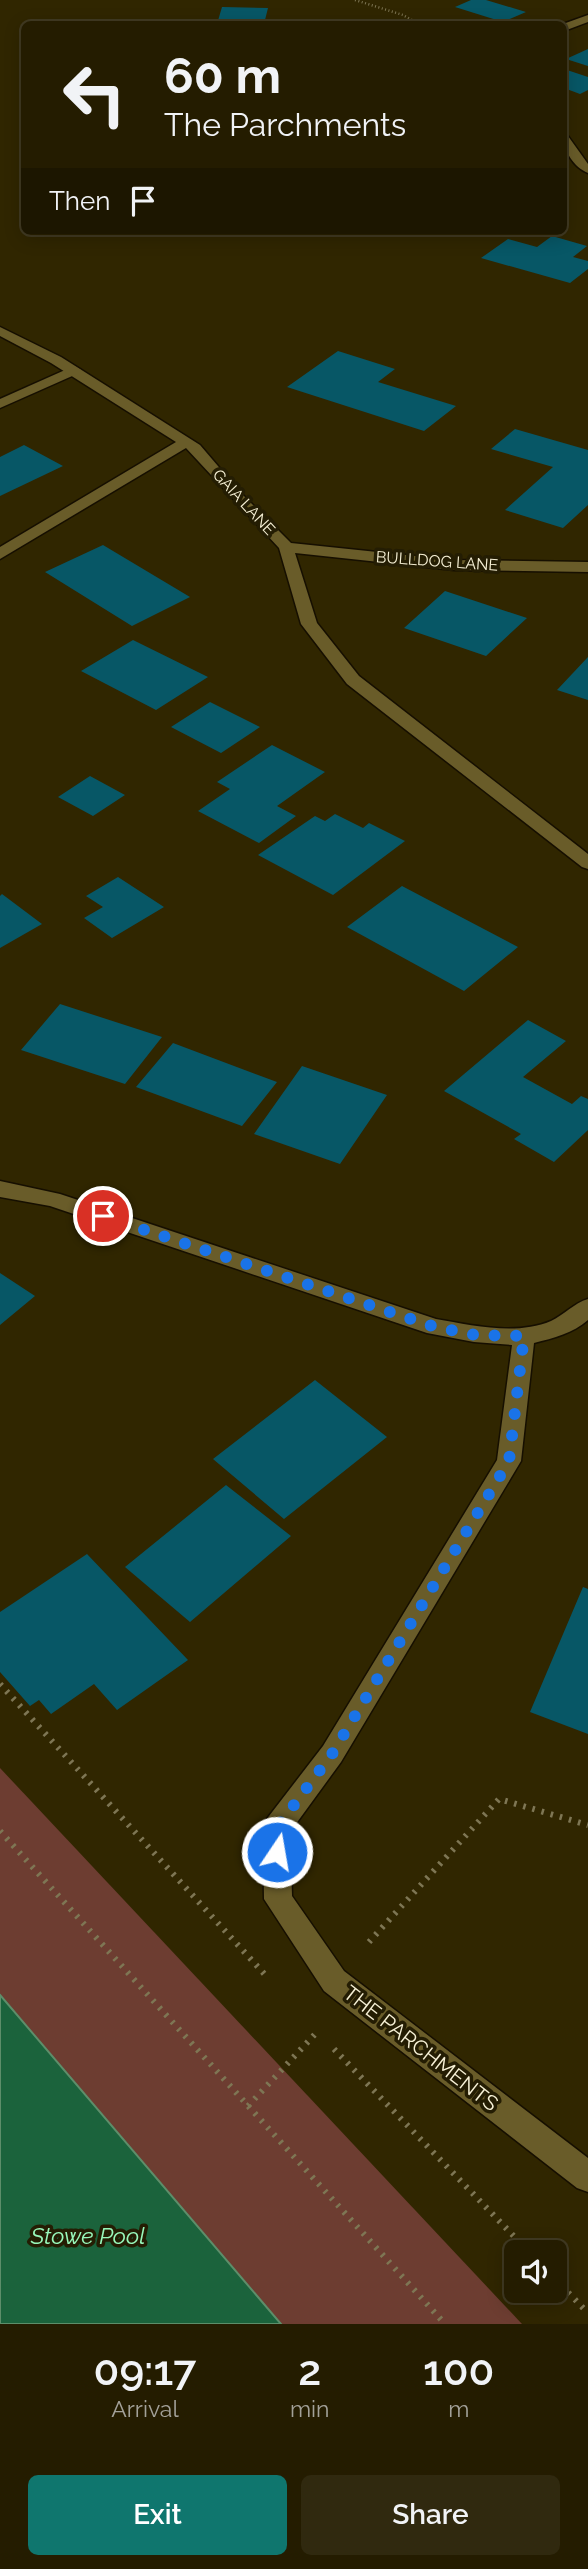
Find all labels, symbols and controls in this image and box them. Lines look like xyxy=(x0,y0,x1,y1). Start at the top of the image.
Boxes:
text: 60 m xyxy=(164,47,281,104)
icon: left xyxy=(49,49,140,140)
text: The Parchments xyxy=(164,106,406,143)
icon: arrive xyxy=(124,182,162,220)
text: Then xyxy=(49,186,110,216)
street label: GAIA LANE xyxy=(209,465,279,539)
street label: BULLDOG LANE xyxy=(375,547,499,575)
pin xyxy=(73,1186,133,1246)
icon: arrive xyxy=(84,1197,122,1235)
position arrow xyxy=(240,1815,314,1889)
street label: THE PARCHMENTS xyxy=(339,1980,503,2116)
water label: Stowe Pool xyxy=(30,2222,145,2249)
map controls xyxy=(504,2240,567,2303)
button: sound xyxy=(504,2240,567,2303)
text: 09:17 xyxy=(94,2346,196,2395)
text: 2 xyxy=(298,2346,321,2395)
text: 100 xyxy=(423,2346,494,2395)
text: Arrival xyxy=(111,2395,179,2422)
text: min xyxy=(290,2395,329,2422)
text: m xyxy=(448,2395,469,2422)
button: Exit xyxy=(28,2475,287,2555)
button: Share xyxy=(301,2475,560,2555)

